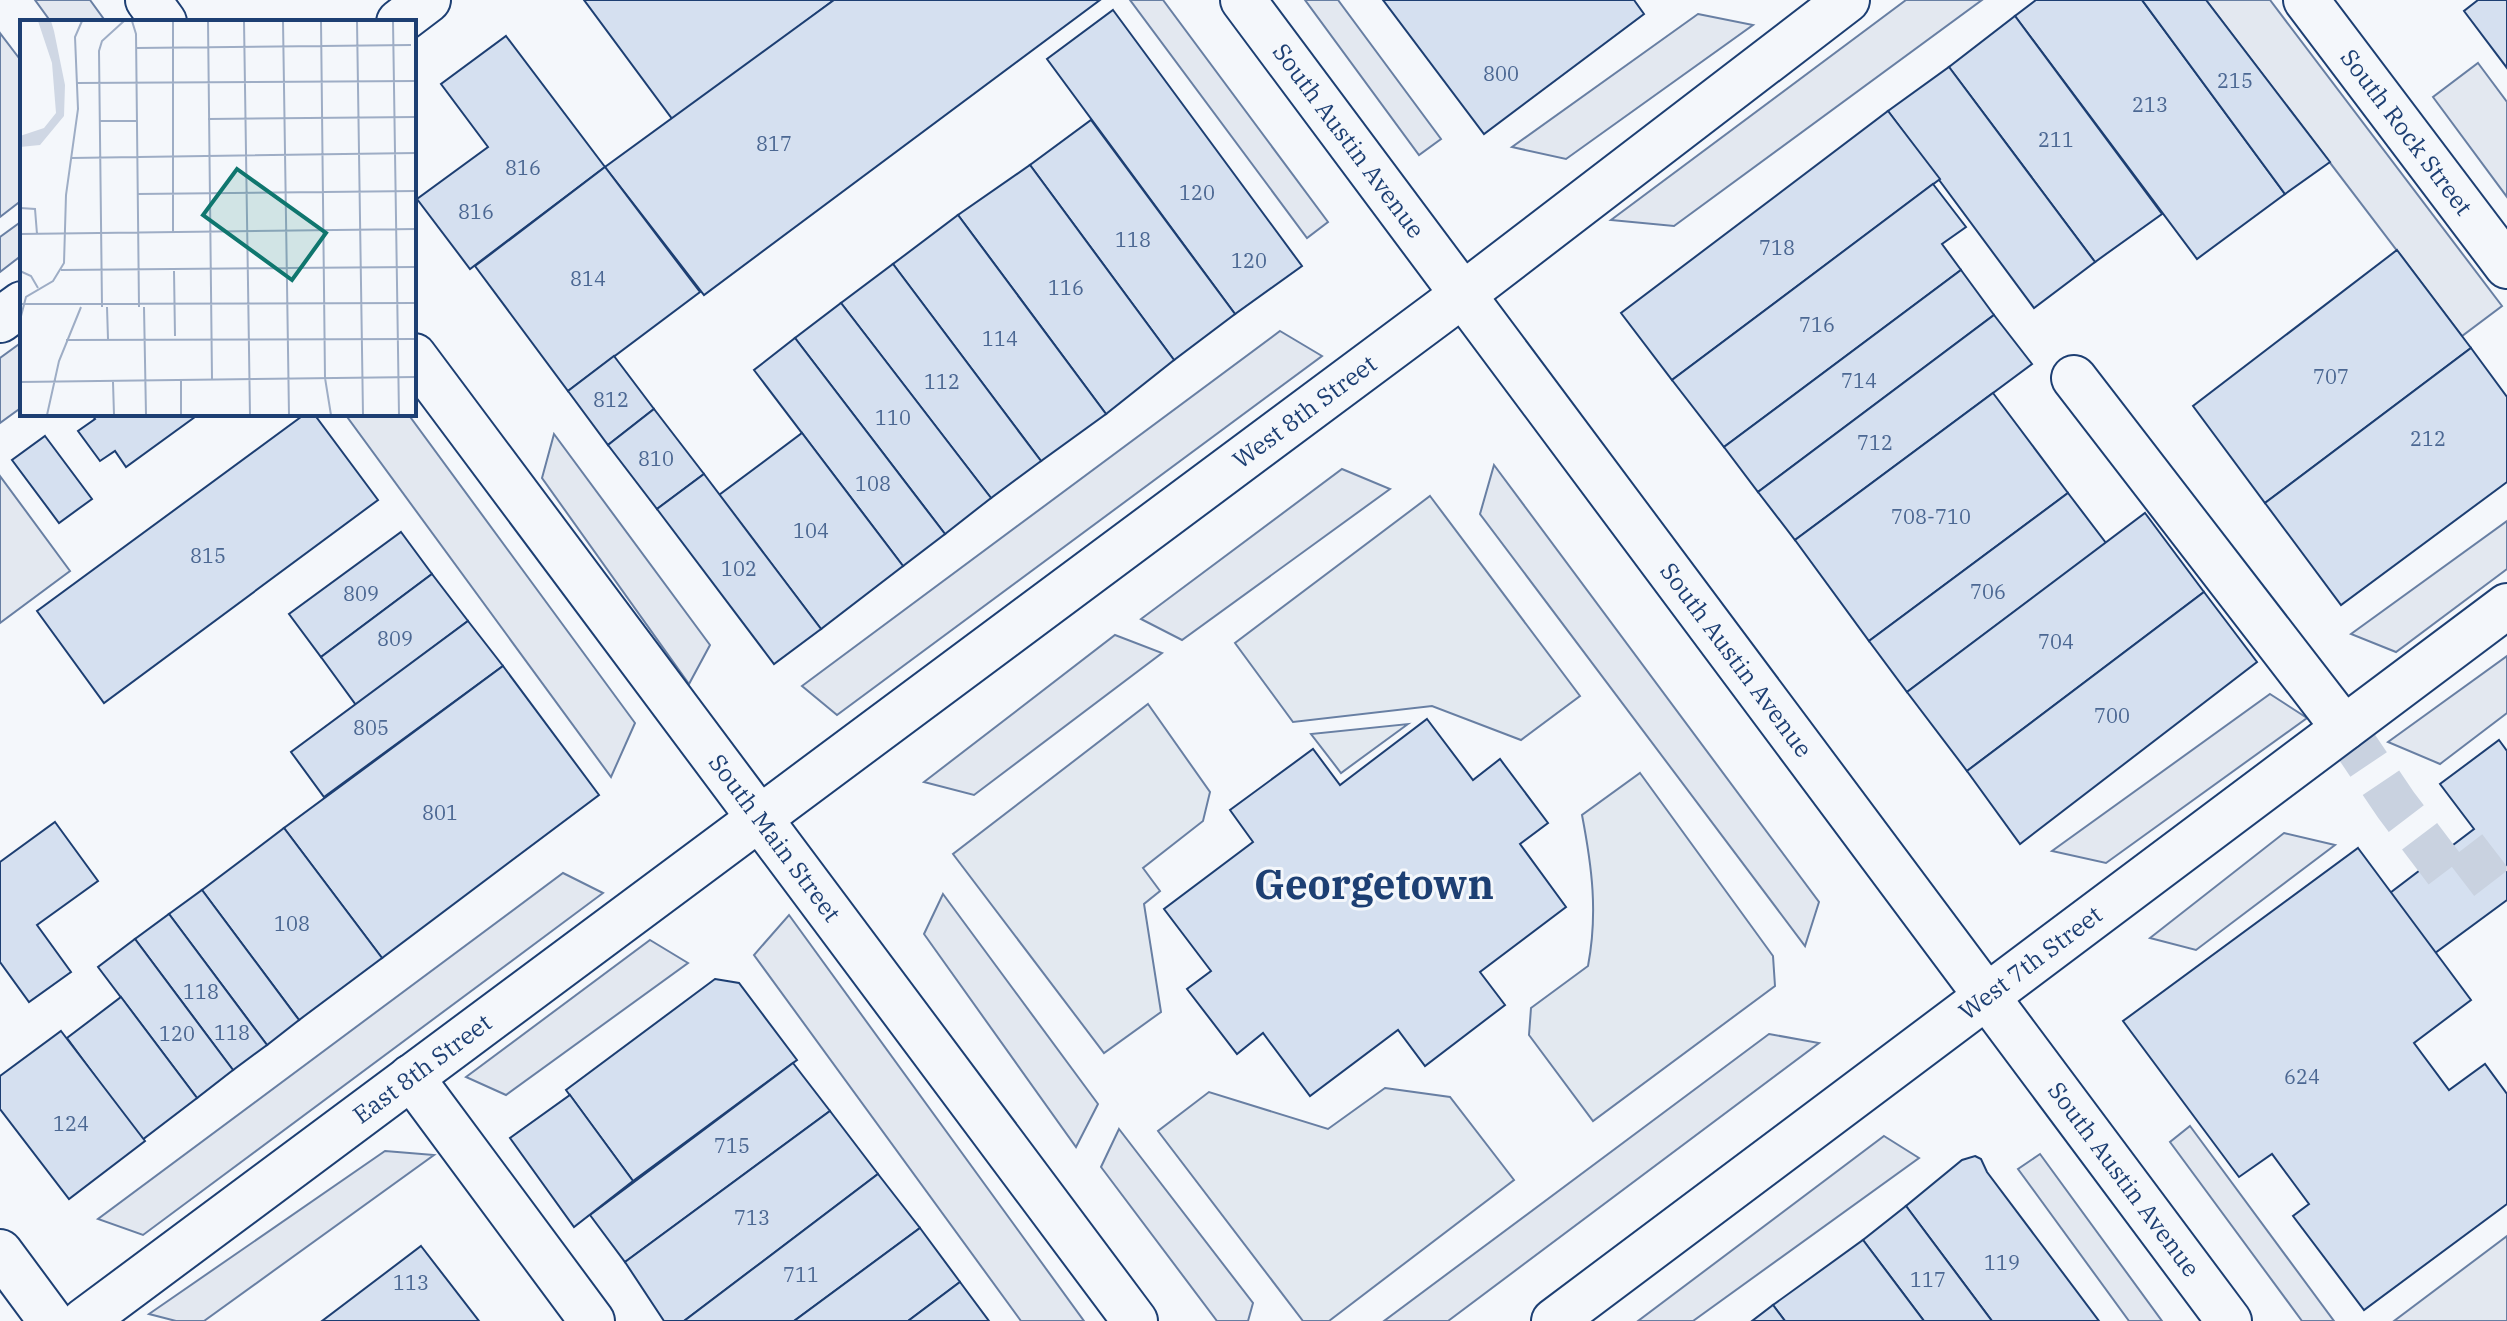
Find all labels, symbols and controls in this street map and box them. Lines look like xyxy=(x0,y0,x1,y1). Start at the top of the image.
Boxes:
inset map xyxy=(20,20,416,416)
street label: South Austin Avenue xyxy=(1266,37,1432,244)
street label: South Rock Street xyxy=(2334,42,2480,222)
house number: 800 xyxy=(1483,60,1519,87)
house number: 215 xyxy=(2217,67,2253,94)
house number: 213 xyxy=(2132,91,2168,118)
house number: 211 xyxy=(2038,126,2074,153)
house number: 817 xyxy=(756,130,792,157)
house number: 816 xyxy=(505,154,541,181)
house number: 120 xyxy=(1179,179,1215,206)
house number: 816 xyxy=(458,198,494,225)
house number: 118 xyxy=(1115,226,1151,253)
house number: 718 xyxy=(1759,234,1795,261)
house number: 120 xyxy=(1231,247,1267,274)
house number: 814 xyxy=(570,265,606,292)
house number: 116 xyxy=(1048,274,1084,301)
house number: 716 xyxy=(1799,311,1835,338)
house number: 114 xyxy=(982,325,1018,352)
street label: West 8th Street xyxy=(1226,347,1383,475)
house number: 707 xyxy=(2313,363,2349,390)
house number: 714 xyxy=(1841,367,1877,394)
house number: 112 xyxy=(924,368,960,395)
house number: 812 xyxy=(593,386,629,413)
house number: 110 xyxy=(875,404,911,431)
house number: 212 xyxy=(2410,425,2446,452)
house number: 712 xyxy=(1857,429,1893,456)
house number: 810 xyxy=(638,445,674,472)
house number: 108 xyxy=(855,470,891,497)
house number: 708-710 xyxy=(1891,503,1971,530)
house number: 104 xyxy=(793,517,829,544)
house number: 815 xyxy=(190,542,226,569)
house number: 102 xyxy=(721,555,757,582)
street label: South Austin Avenue xyxy=(1653,556,1820,764)
house number: 706 xyxy=(1970,578,2006,605)
house number: 809 xyxy=(343,580,379,607)
house number: 809 xyxy=(377,625,413,652)
house number: 704 xyxy=(2038,628,2074,655)
house number: 700 xyxy=(2094,702,2130,729)
house number: 805 xyxy=(353,714,389,741)
street label: South Main Street xyxy=(702,747,848,928)
house number: 801 xyxy=(422,799,458,826)
district label: Georgetown xyxy=(1254,858,1494,910)
street label: West 7th Street xyxy=(1952,898,2108,1027)
house number: 108 xyxy=(274,910,310,937)
house number: 118 xyxy=(183,978,219,1005)
street label: East 8th Street xyxy=(346,1006,498,1130)
house number: 118 xyxy=(214,1019,250,1046)
house number: 120 xyxy=(159,1020,195,1047)
house number: 624 xyxy=(2284,1063,2320,1090)
street label: South Austin Avenue xyxy=(2041,1075,2207,1283)
house number: 124 xyxy=(53,1110,89,1137)
house number: 715 xyxy=(714,1132,750,1159)
house number: 713 xyxy=(734,1204,770,1231)
house number: 119 xyxy=(1984,1249,2020,1276)
house number: 711 xyxy=(783,1261,819,1288)
house number: 117 xyxy=(1910,1266,1946,1293)
house number: 113 xyxy=(393,1269,429,1296)

